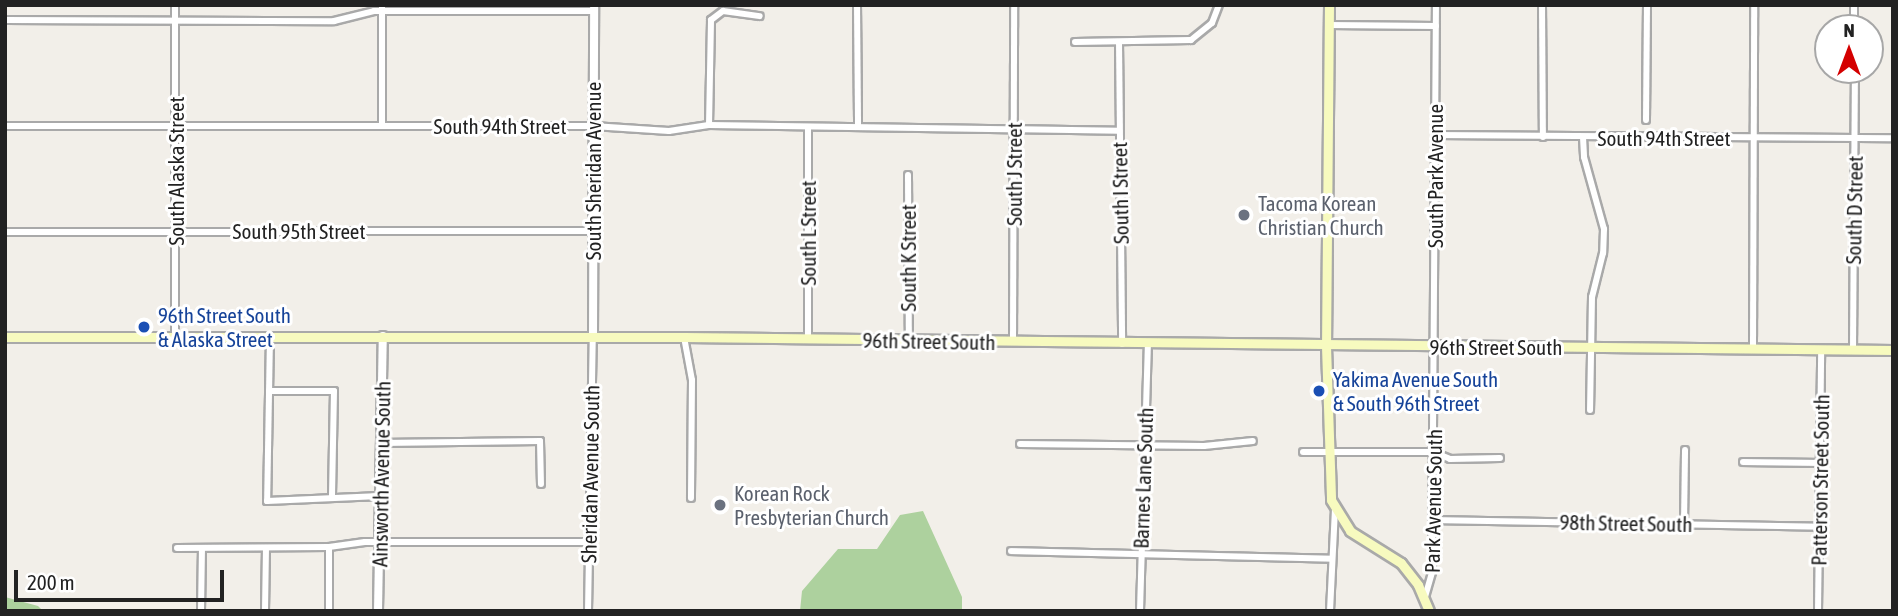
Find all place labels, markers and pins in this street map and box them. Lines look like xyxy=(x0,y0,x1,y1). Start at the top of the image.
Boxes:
place label: Tacoma Korean Christian Church xyxy=(1258,190,1384,240)
marker: Tacoma Korean Christian Church xyxy=(1236,207,1252,223)
place label: 96th Street South & Alaska Street xyxy=(158,302,291,352)
marker: 96th Street South & Alaska Street xyxy=(136,319,152,335)
place label: Yakima Avenue South & South 96th Street xyxy=(1333,366,1498,416)
marker: Yakima Avenue South & South 96th Street xyxy=(1311,383,1327,399)
place label: Korean Rock Presbyterian Church xyxy=(734,480,889,530)
marker: Korean Rock Presbyterian Church xyxy=(712,497,728,513)

